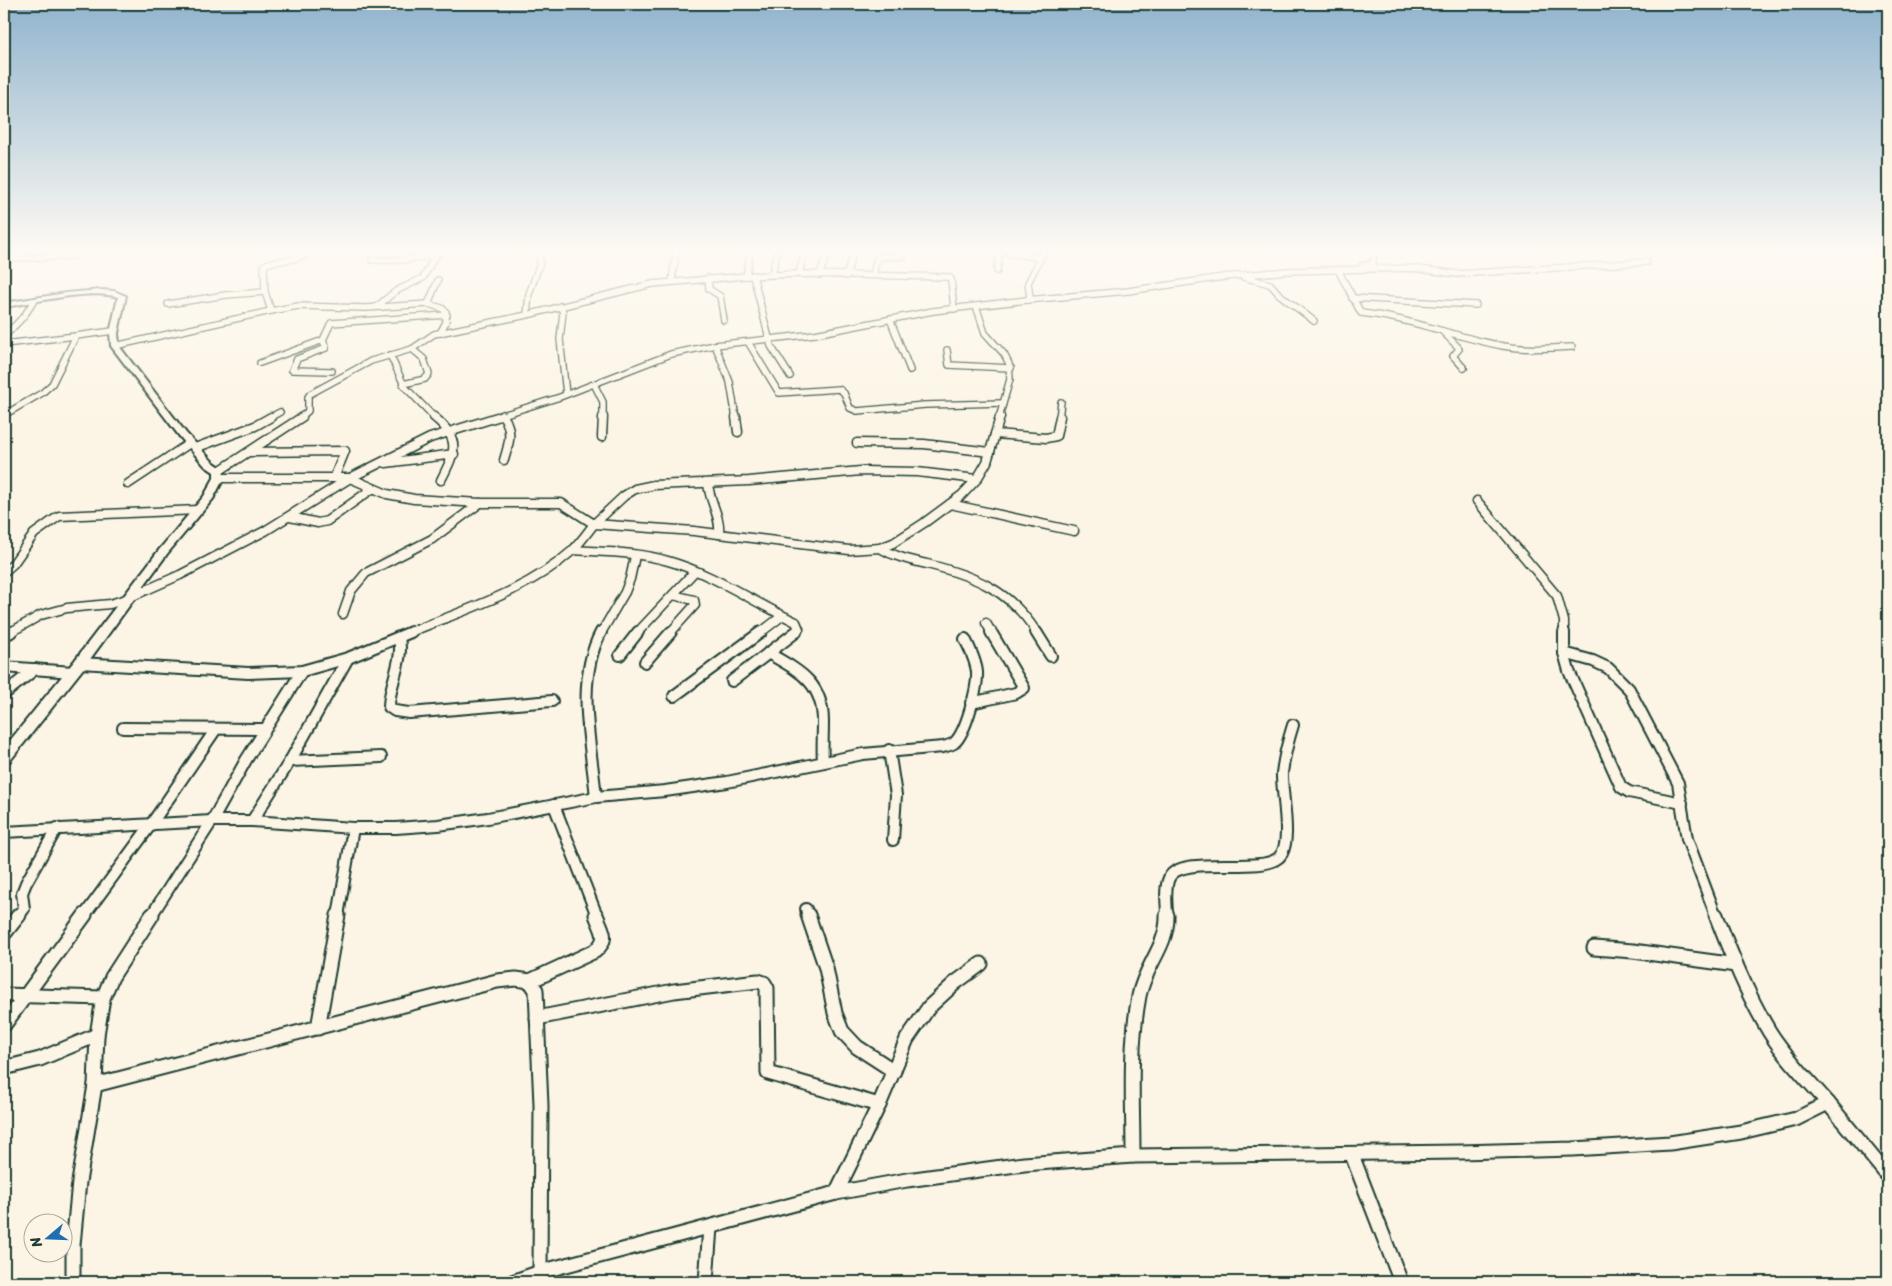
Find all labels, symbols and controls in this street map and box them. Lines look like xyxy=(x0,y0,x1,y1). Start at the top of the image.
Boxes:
north arrow xyxy=(22,1214,72,1264)
text: N xyxy=(23,1233,50,1252)

